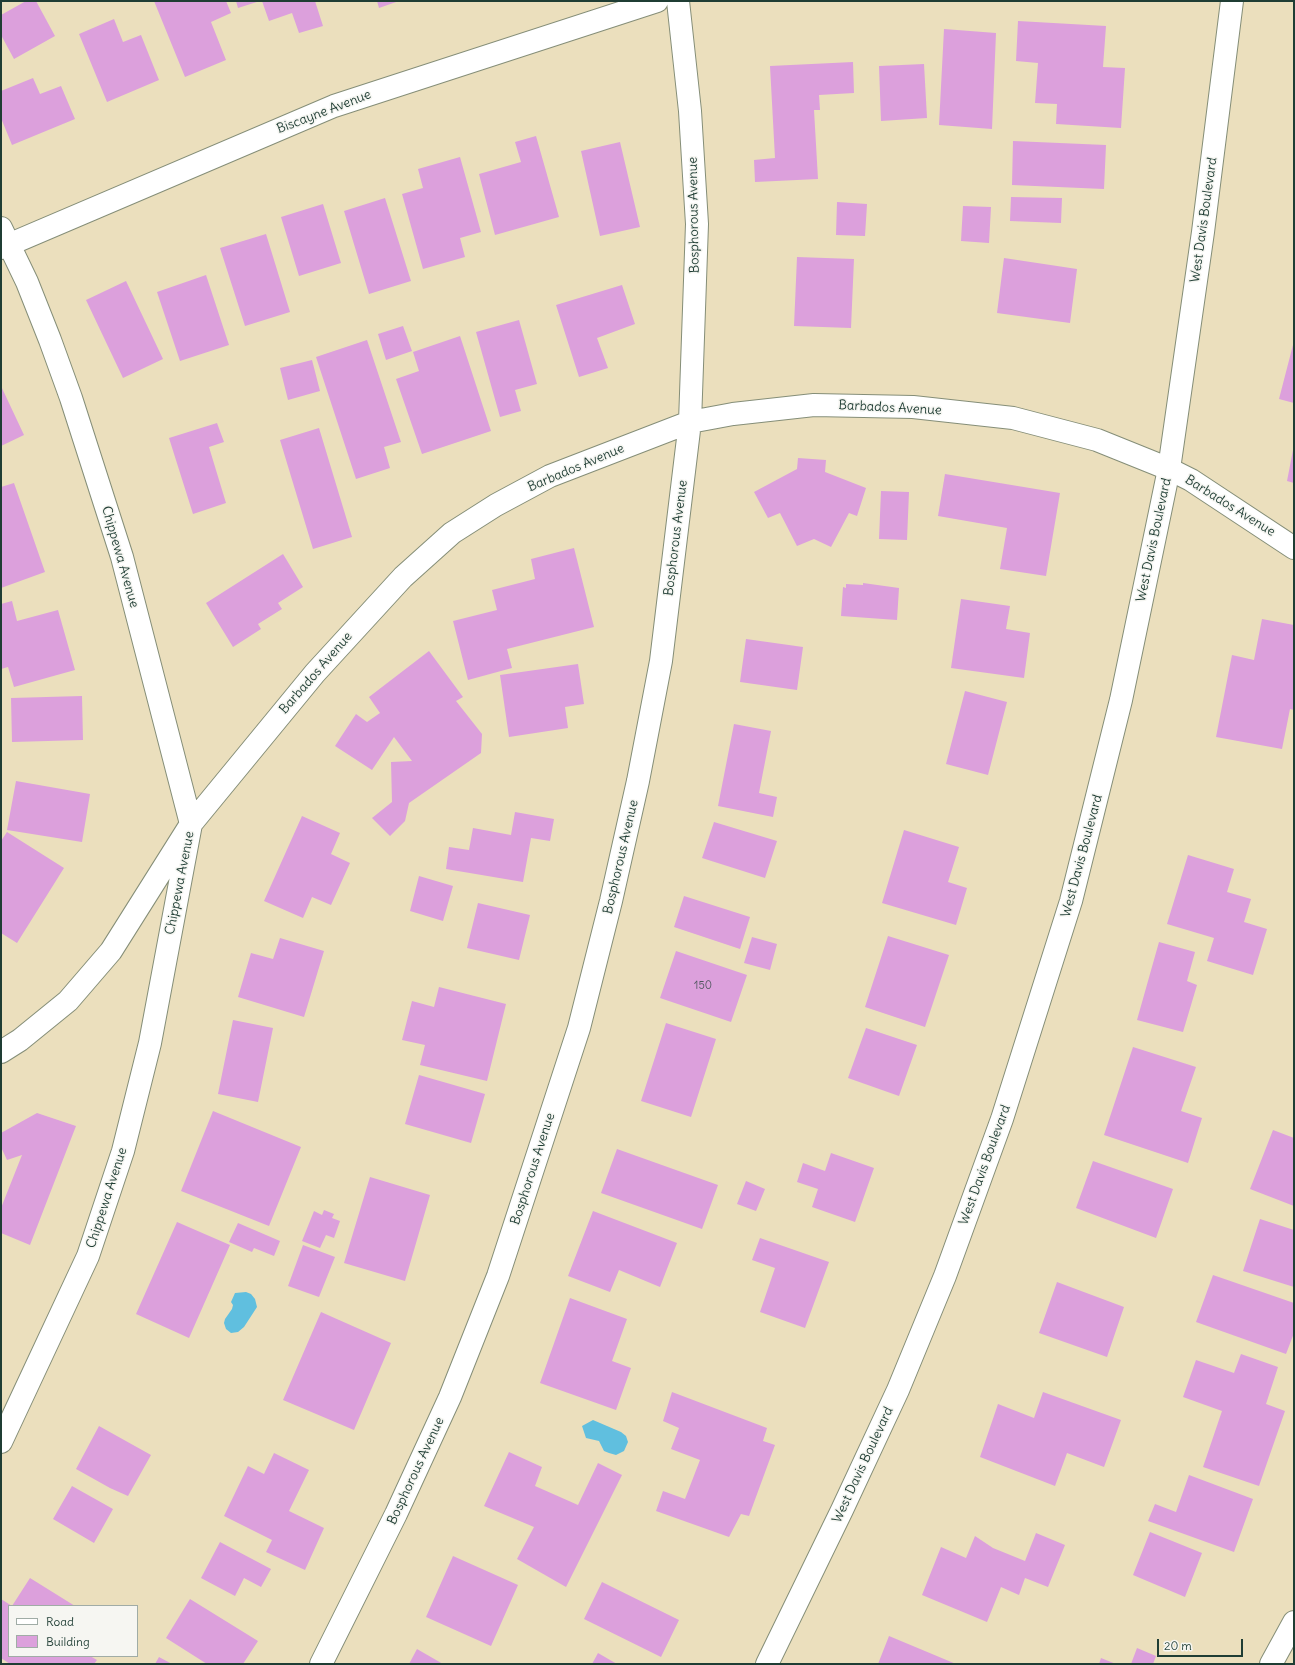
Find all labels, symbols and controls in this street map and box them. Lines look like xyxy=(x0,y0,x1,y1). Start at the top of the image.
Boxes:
street label: Biscayne Avenue xyxy=(275,87,373,137)
street label: West Davis Boulevard xyxy=(1187,156,1221,284)
street label: Bosphorous Avenue xyxy=(685,157,703,273)
street label: Barbados Avenue xyxy=(838,398,942,418)
street label: Barbados Avenue xyxy=(525,441,627,495)
street label: Barbados Avenue xyxy=(1182,472,1278,540)
street label: West Davis Boulevard xyxy=(1133,477,1175,603)
street label: Bosphorous Avenue xyxy=(661,479,691,597)
street label: Chippewa Avenue xyxy=(98,504,142,610)
street label: Barbados Avenue xyxy=(276,629,356,717)
street label: West Davis Boulevard xyxy=(1058,793,1106,919)
street label: Bosphorous Avenue xyxy=(600,798,642,916)
street label: Chippewa Avenue xyxy=(162,830,198,936)
house number: 150 xyxy=(694,979,712,993)
street label: West Davis Boulevard xyxy=(956,1103,1014,1227)
street label: Bosphorous Avenue xyxy=(508,1111,558,1227)
street label: Chippewa Avenue xyxy=(83,1146,131,1250)
street label: West Davis Boulevard xyxy=(829,1404,897,1526)
street label: Bosphorous Avenue xyxy=(384,1415,448,1527)
legend xyxy=(8,1605,138,1657)
text: Road xyxy=(46,1614,74,1629)
scale bar xyxy=(1159,1631,1245,1657)
text: Building xyxy=(46,1634,90,1649)
text: 20 m xyxy=(1164,1638,1192,1653)

